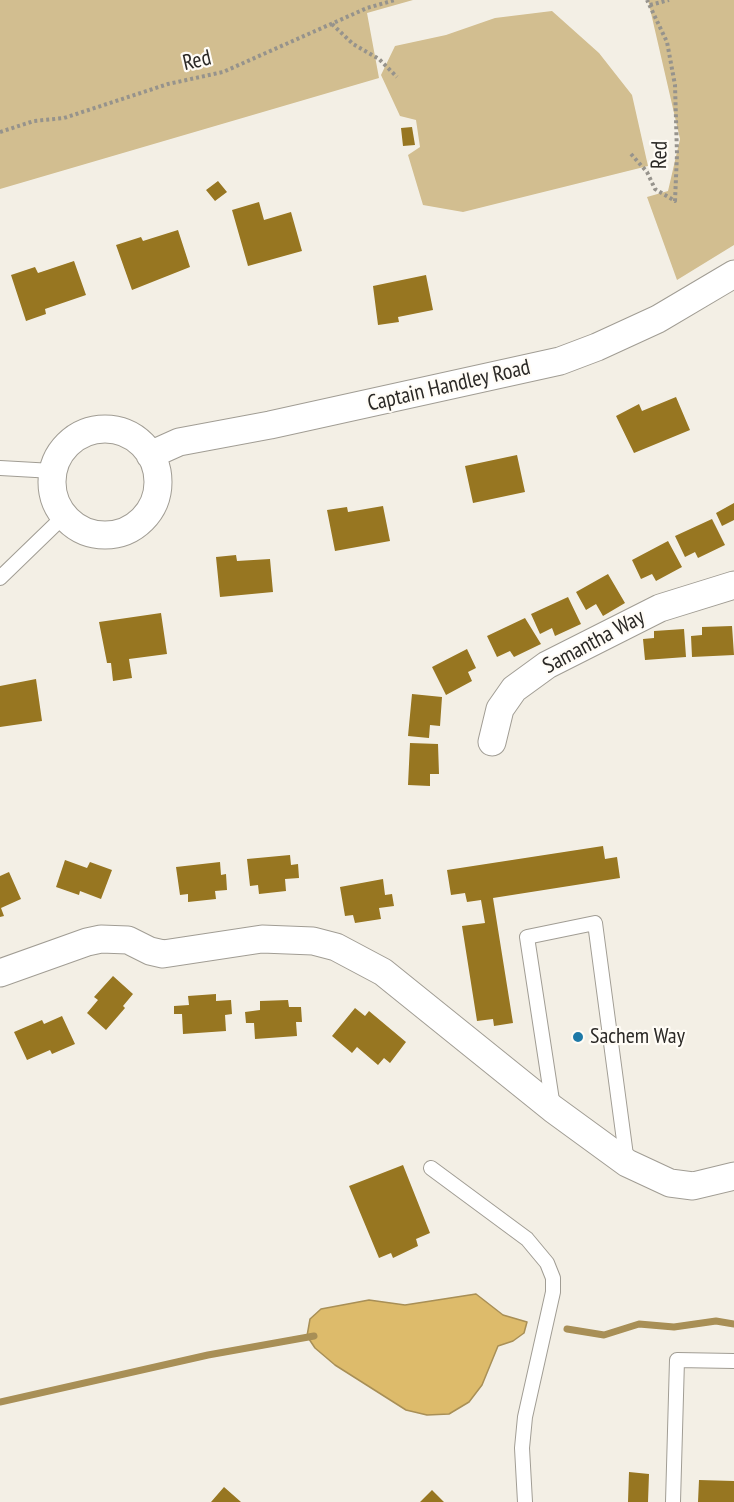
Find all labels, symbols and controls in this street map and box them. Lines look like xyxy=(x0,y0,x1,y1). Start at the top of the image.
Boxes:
street label: Red xyxy=(180,45,214,77)
street label: Red xyxy=(647,141,673,169)
street label: Captain Handley Road xyxy=(365,354,533,418)
street label: Samantha Way xyxy=(539,604,649,680)
place label: Sachem Way xyxy=(590,1024,685,1050)
marker: Sachem Way xyxy=(571,1030,585,1044)

